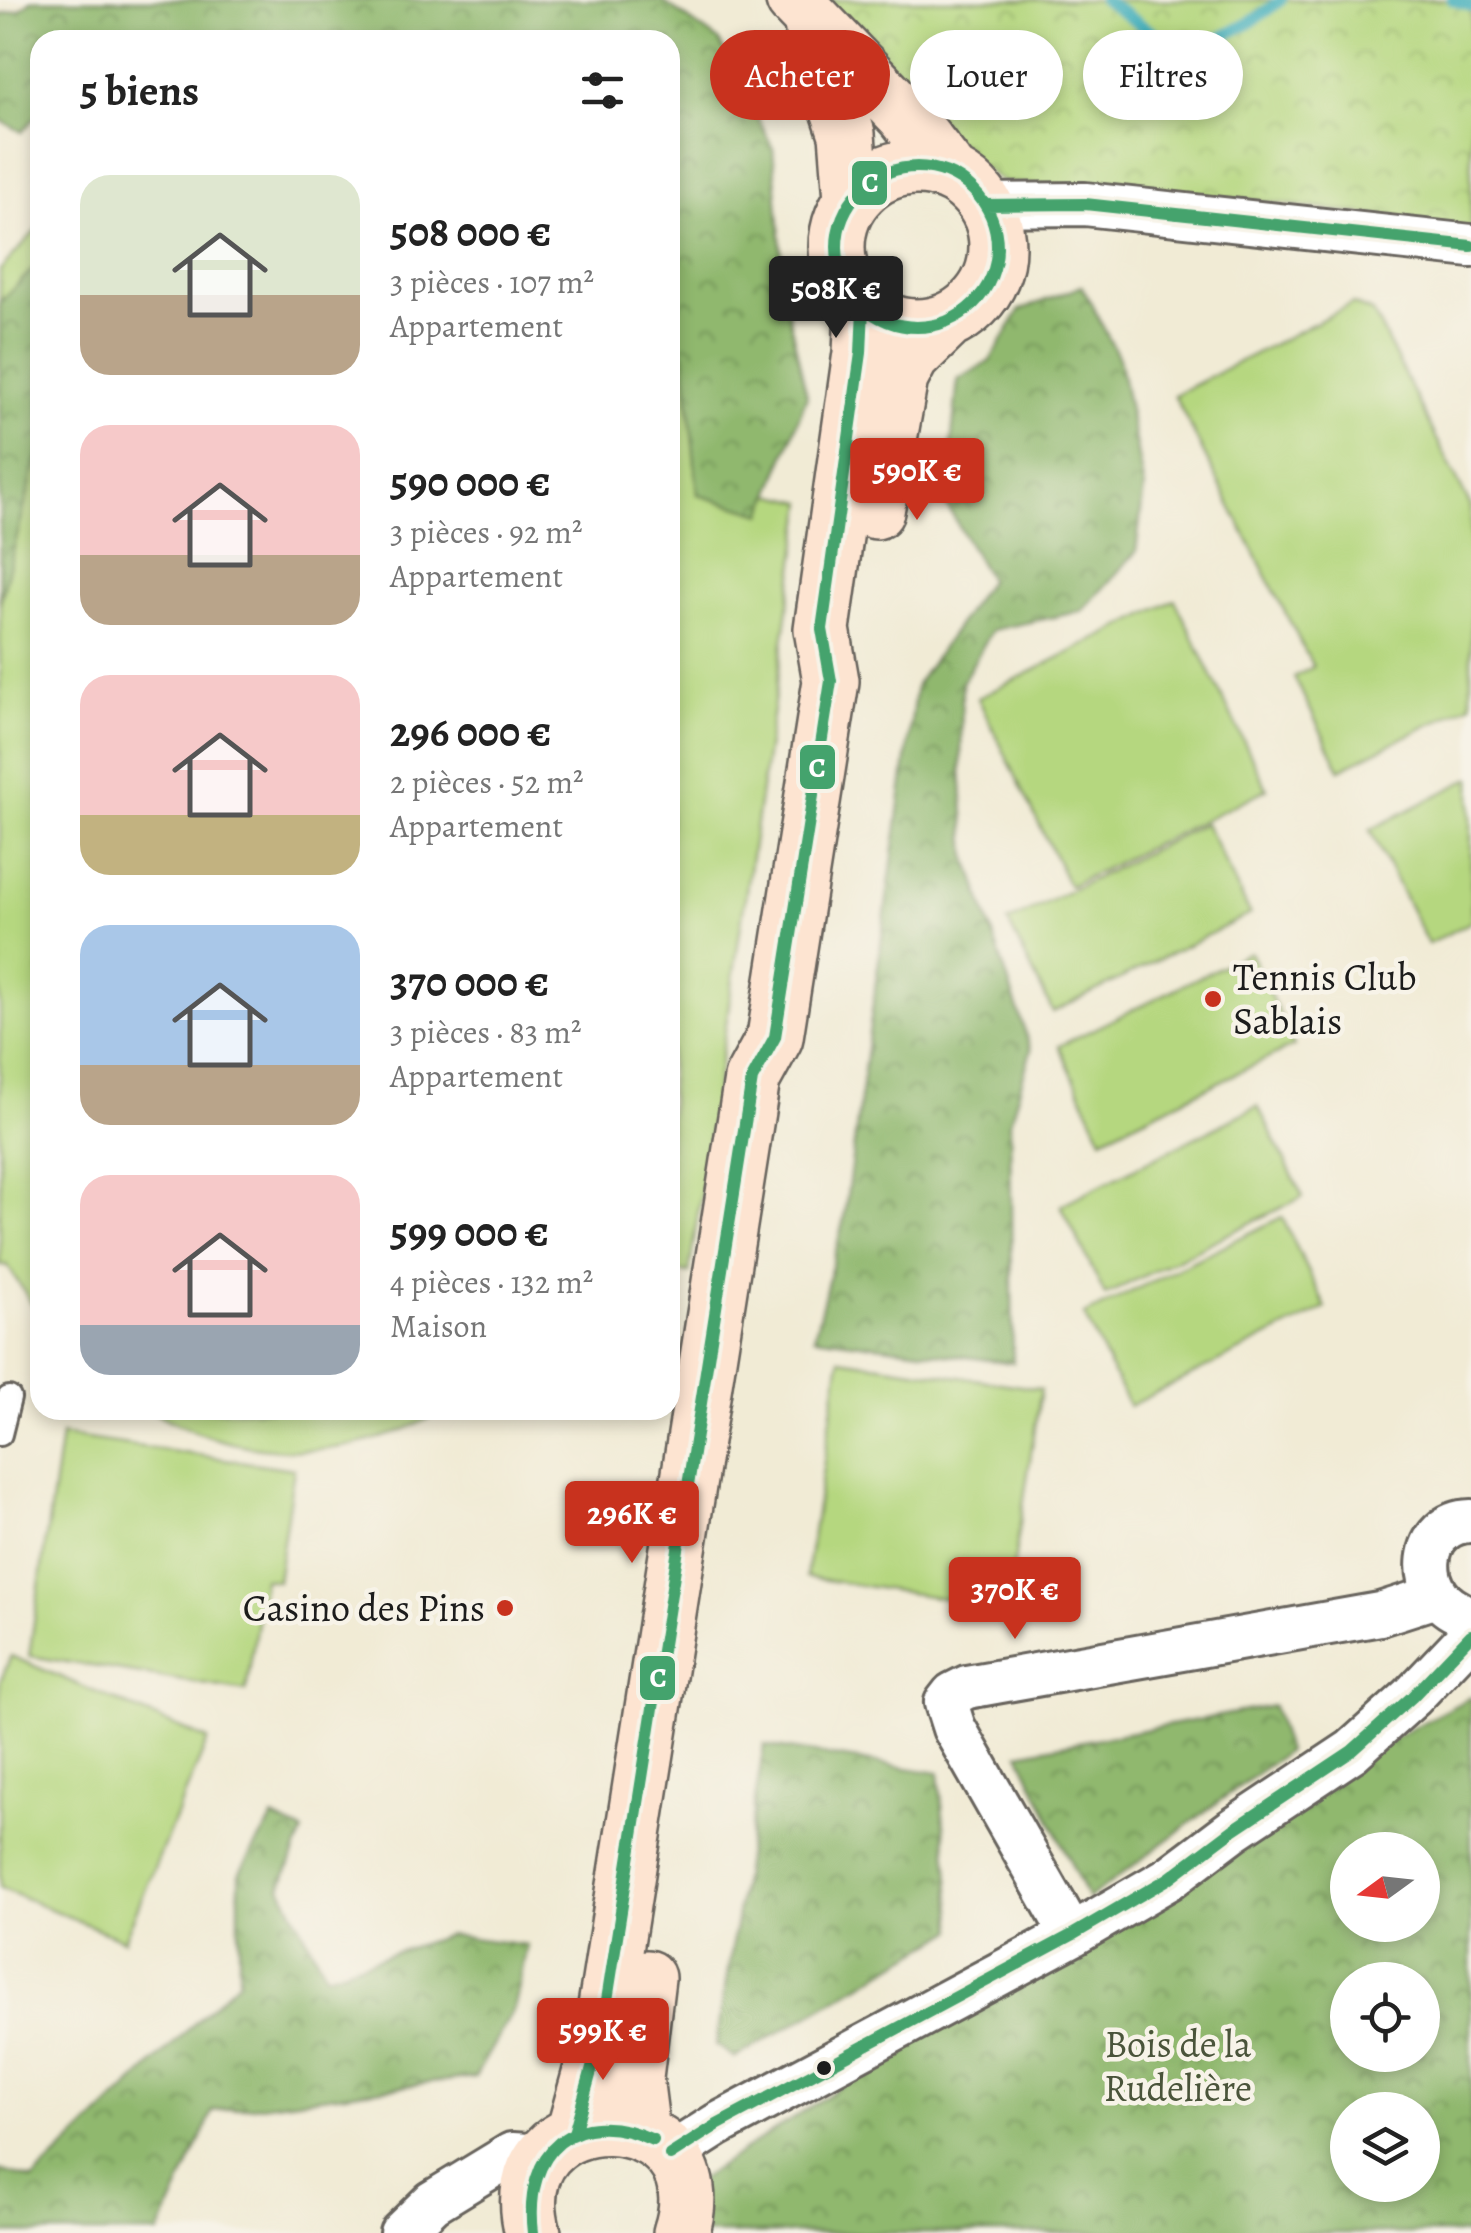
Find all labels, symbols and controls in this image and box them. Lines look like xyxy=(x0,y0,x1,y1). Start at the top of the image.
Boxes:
chip: Acheter xyxy=(710,30,890,120)
chip: Louer xyxy=(910,30,1063,120)
chip: Filtres xyxy=(1083,30,1243,120)
text: 5 biens xyxy=(80,62,199,119)
icon: filters xyxy=(575,63,630,118)
line badge: C xyxy=(850,159,889,207)
text: C xyxy=(861,164,879,202)
text: 508 000 € xyxy=(390,203,551,260)
icon: home xyxy=(160,215,280,335)
pin: 508K € xyxy=(755,256,917,341)
text: 3 pièces · 107 m² xyxy=(390,260,594,304)
text: 508K € xyxy=(791,266,881,310)
text: Appartement xyxy=(390,304,563,348)
pin: 590K € xyxy=(836,438,998,523)
text: 590K € xyxy=(872,448,962,492)
text: 590 000 € xyxy=(390,453,551,510)
icon: home xyxy=(160,465,280,585)
text: 3 pièces · 92 m² xyxy=(390,510,582,554)
text: Appartement xyxy=(390,554,563,598)
text: 296 000 € xyxy=(390,703,551,760)
icon: home xyxy=(160,715,280,835)
line badge: C xyxy=(798,743,837,791)
text: C xyxy=(808,749,826,787)
text: 2 pièces · 52 m² xyxy=(390,760,584,804)
text: Appartement xyxy=(390,804,563,848)
place label: Tennis Club Sablais xyxy=(1233,951,1417,1047)
text: 370 000 € xyxy=(390,953,549,1010)
icon: home xyxy=(160,965,280,1085)
marker: Tennis Club Sablais xyxy=(1202,988,1224,1010)
text: 3 pièces · 83 m² xyxy=(390,1010,582,1054)
text: Appartement xyxy=(390,1054,563,1098)
text: 599 000 € xyxy=(390,1203,549,1260)
icon: home xyxy=(160,1215,280,1335)
text: 4 pièces · 132 m² xyxy=(390,1260,593,1304)
text: Maison xyxy=(390,1304,487,1348)
pin: 296K € xyxy=(551,1481,713,1566)
text: 296K € xyxy=(587,1491,677,1535)
pin: 370K € xyxy=(934,1557,1096,1642)
text: 370K € xyxy=(971,1567,1059,1611)
place label: Casino des Pins xyxy=(243,1582,485,1634)
marker: Casino des Pins xyxy=(494,1597,516,1619)
line badge: C xyxy=(638,1654,677,1702)
text: C xyxy=(649,1659,667,1697)
north arrow xyxy=(1330,1832,1440,1942)
map controls xyxy=(1330,1832,1440,2202)
button: locate xyxy=(1330,1962,1440,2072)
pin: 599K € xyxy=(522,1998,684,2083)
text: 599K € xyxy=(559,2008,647,2052)
park label: Bois de la Rudelière xyxy=(1104,2018,1252,2114)
unlabelled marker xyxy=(814,2058,834,2078)
button: layers xyxy=(1330,2092,1440,2202)

